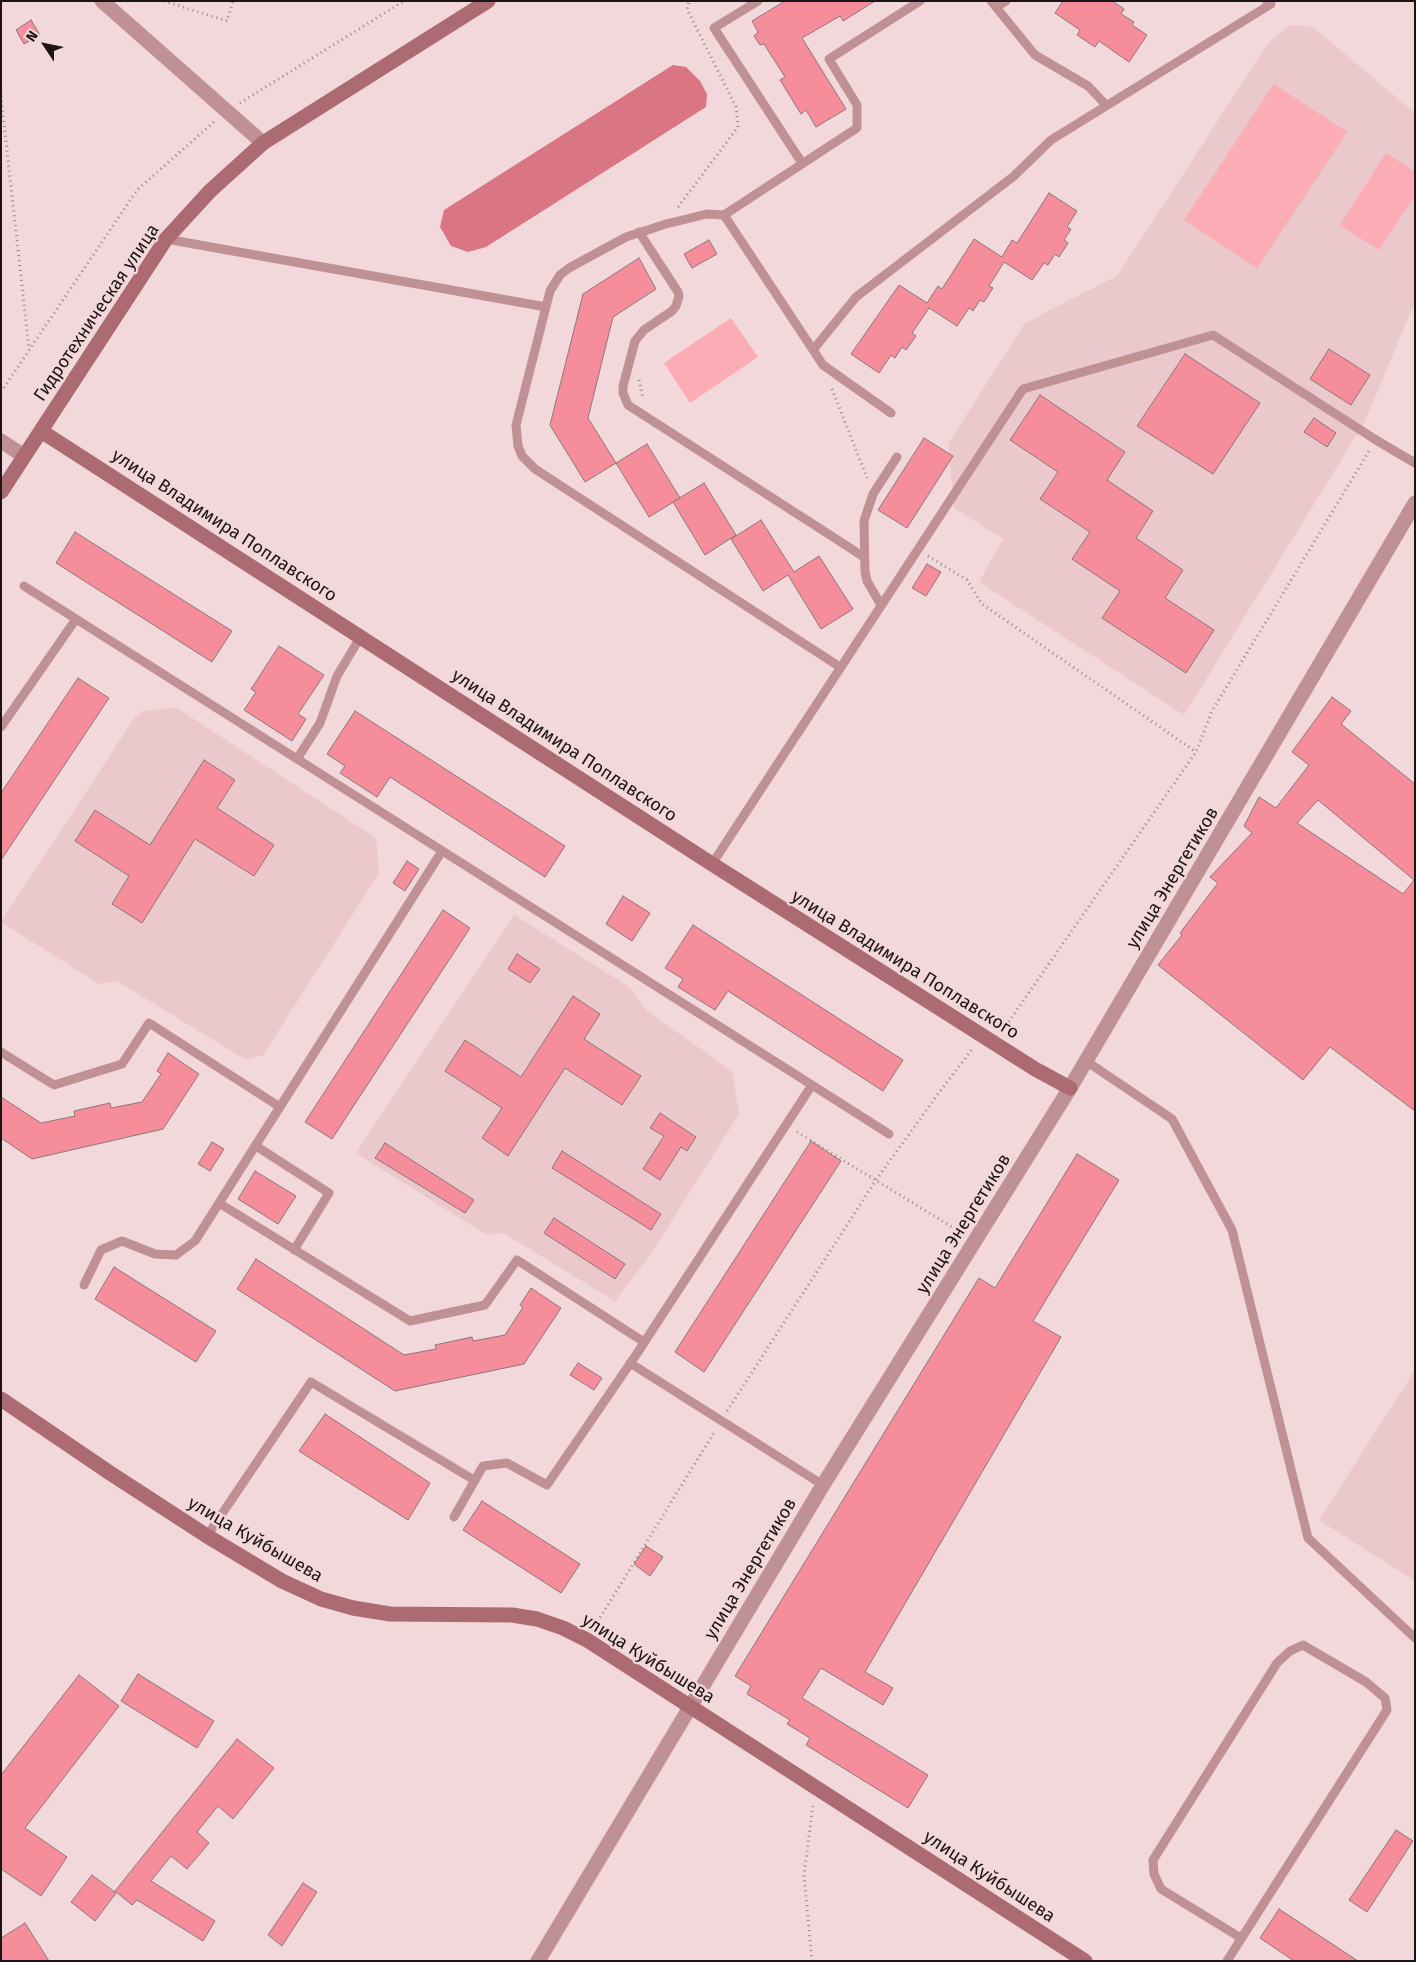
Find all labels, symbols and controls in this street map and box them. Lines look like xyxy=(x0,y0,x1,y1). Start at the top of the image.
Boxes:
north arrow xyxy=(20,20,70,70)
text: N xyxy=(22,28,42,45)
street label: Гидротехническая улица xyxy=(30,220,164,406)
street label: улица Владимира Поплавского xyxy=(107,445,341,607)
street label: улица Владимира Поплавского xyxy=(447,665,681,827)
street label: улица Энергетиков xyxy=(1122,803,1224,953)
street label: улица Владимира Поплавского xyxy=(787,886,1023,1044)
street label: улица Энергетиков xyxy=(912,1150,1016,1298)
street label: улица Куйбышева xyxy=(184,1493,326,1587)
street label: улица Энергетиков xyxy=(700,1494,802,1644)
street label: улица Куйбышева xyxy=(578,1609,718,1709)
street label: улица Куйбышева xyxy=(919,1826,1059,1928)

